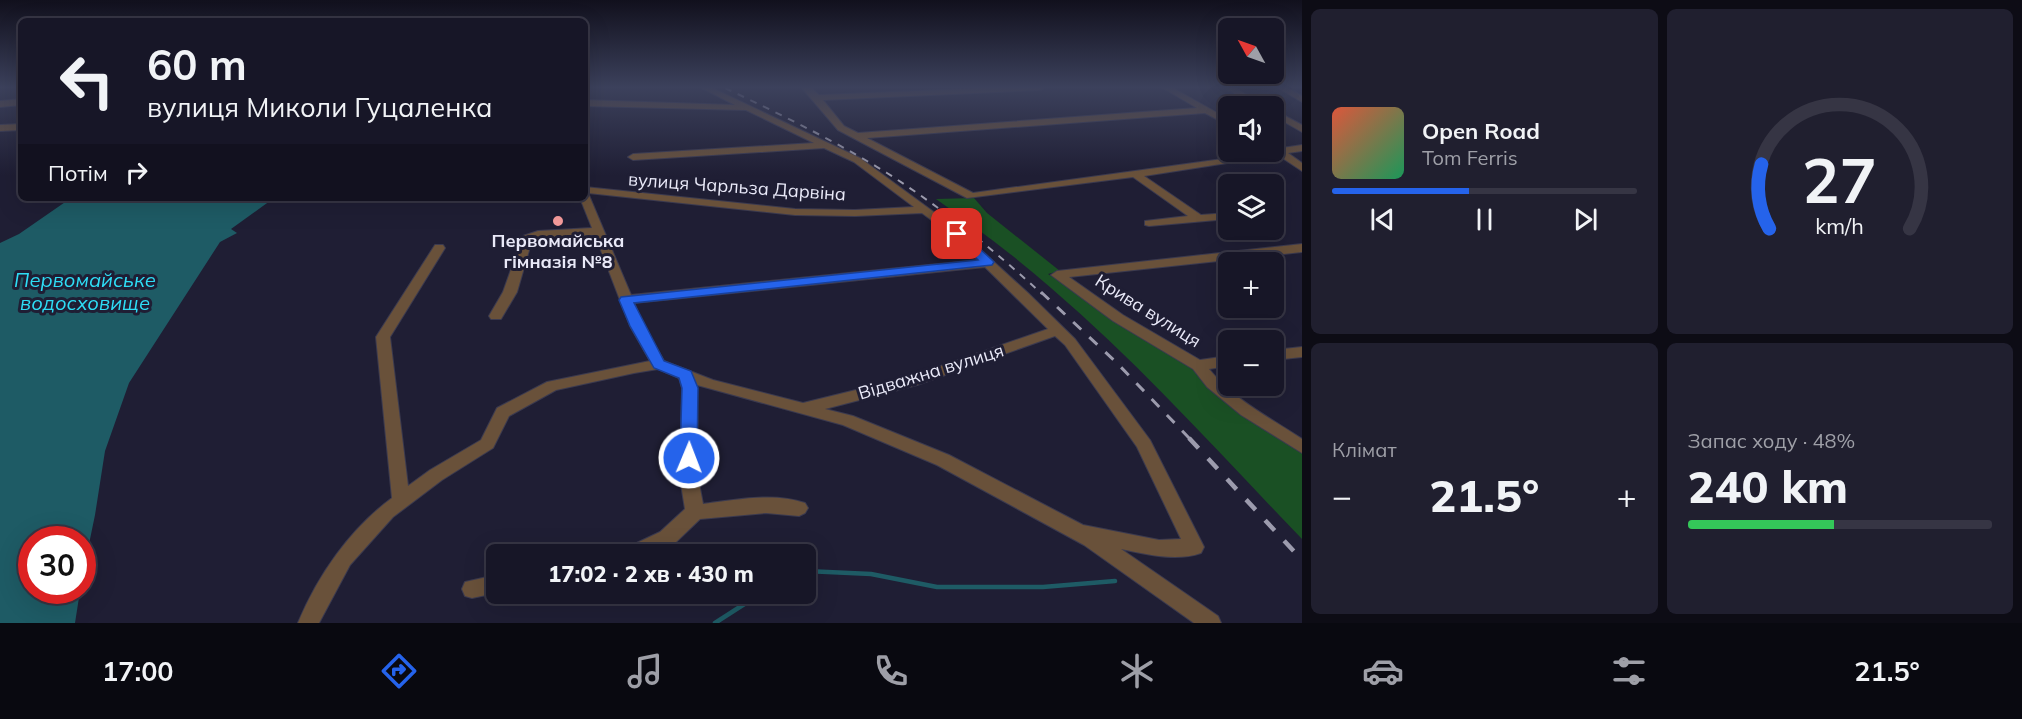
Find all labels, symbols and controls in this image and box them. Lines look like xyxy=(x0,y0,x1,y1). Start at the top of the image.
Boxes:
north arrow xyxy=(1218,18,1284,84)
map controls xyxy=(1218,18,1284,396)
text: 60 m xyxy=(147,38,247,91)
icon: left xyxy=(48,42,126,120)
text: вулиця Миколи Гуцаленка xyxy=(147,90,492,124)
button: sound xyxy=(1218,96,1284,162)
text: Open Road xyxy=(1422,117,1540,145)
text: 27 xyxy=(1802,140,1877,219)
text: Tom Ferris xyxy=(1422,145,1518,170)
icon: right xyxy=(120,156,153,189)
text: Потім xyxy=(48,159,108,187)
street label: вулиця Чарльза Дарвіна xyxy=(627,167,847,206)
button: layers xyxy=(1218,174,1284,240)
icon: previous xyxy=(1366,203,1399,236)
icon: pause xyxy=(1468,203,1501,236)
icon: next xyxy=(1569,203,1602,236)
pin xyxy=(931,208,982,259)
text: km/h xyxy=(1815,212,1864,239)
marker: Первомайська гімназія №8 xyxy=(551,214,565,228)
icon: arrive xyxy=(940,217,973,250)
place label: Первомайська гімназія №8 xyxy=(492,229,624,273)
button: + xyxy=(1218,252,1284,318)
water label: Первомайське водосховище xyxy=(14,267,156,315)
street label: Крива вулиця xyxy=(1091,269,1206,352)
button: − xyxy=(1218,330,1284,396)
street label: Відважна вулиця xyxy=(855,338,1006,405)
position arrow xyxy=(657,426,721,490)
text: Запас ходу · 48% xyxy=(1688,428,1855,453)
text: Клімат xyxy=(1332,437,1397,462)
text: 240 km xyxy=(1688,458,1848,514)
text: 21.5° xyxy=(1429,467,1539,523)
text: − xyxy=(1332,475,1352,516)
text: + xyxy=(1617,475,1636,516)
speed limit sign: 30 xyxy=(18,526,96,604)
text: 17:02 · 2 хв · 430 m xyxy=(548,560,754,588)
icon: directions xyxy=(378,650,420,692)
icon: music xyxy=(624,650,666,692)
icon: phone xyxy=(870,650,912,692)
icon: climate xyxy=(1116,650,1158,692)
icon: car xyxy=(1362,650,1404,692)
icon: filters xyxy=(1608,650,1650,692)
text: 17:00 xyxy=(102,654,174,688)
text: 21.5° xyxy=(1854,654,1920,688)

